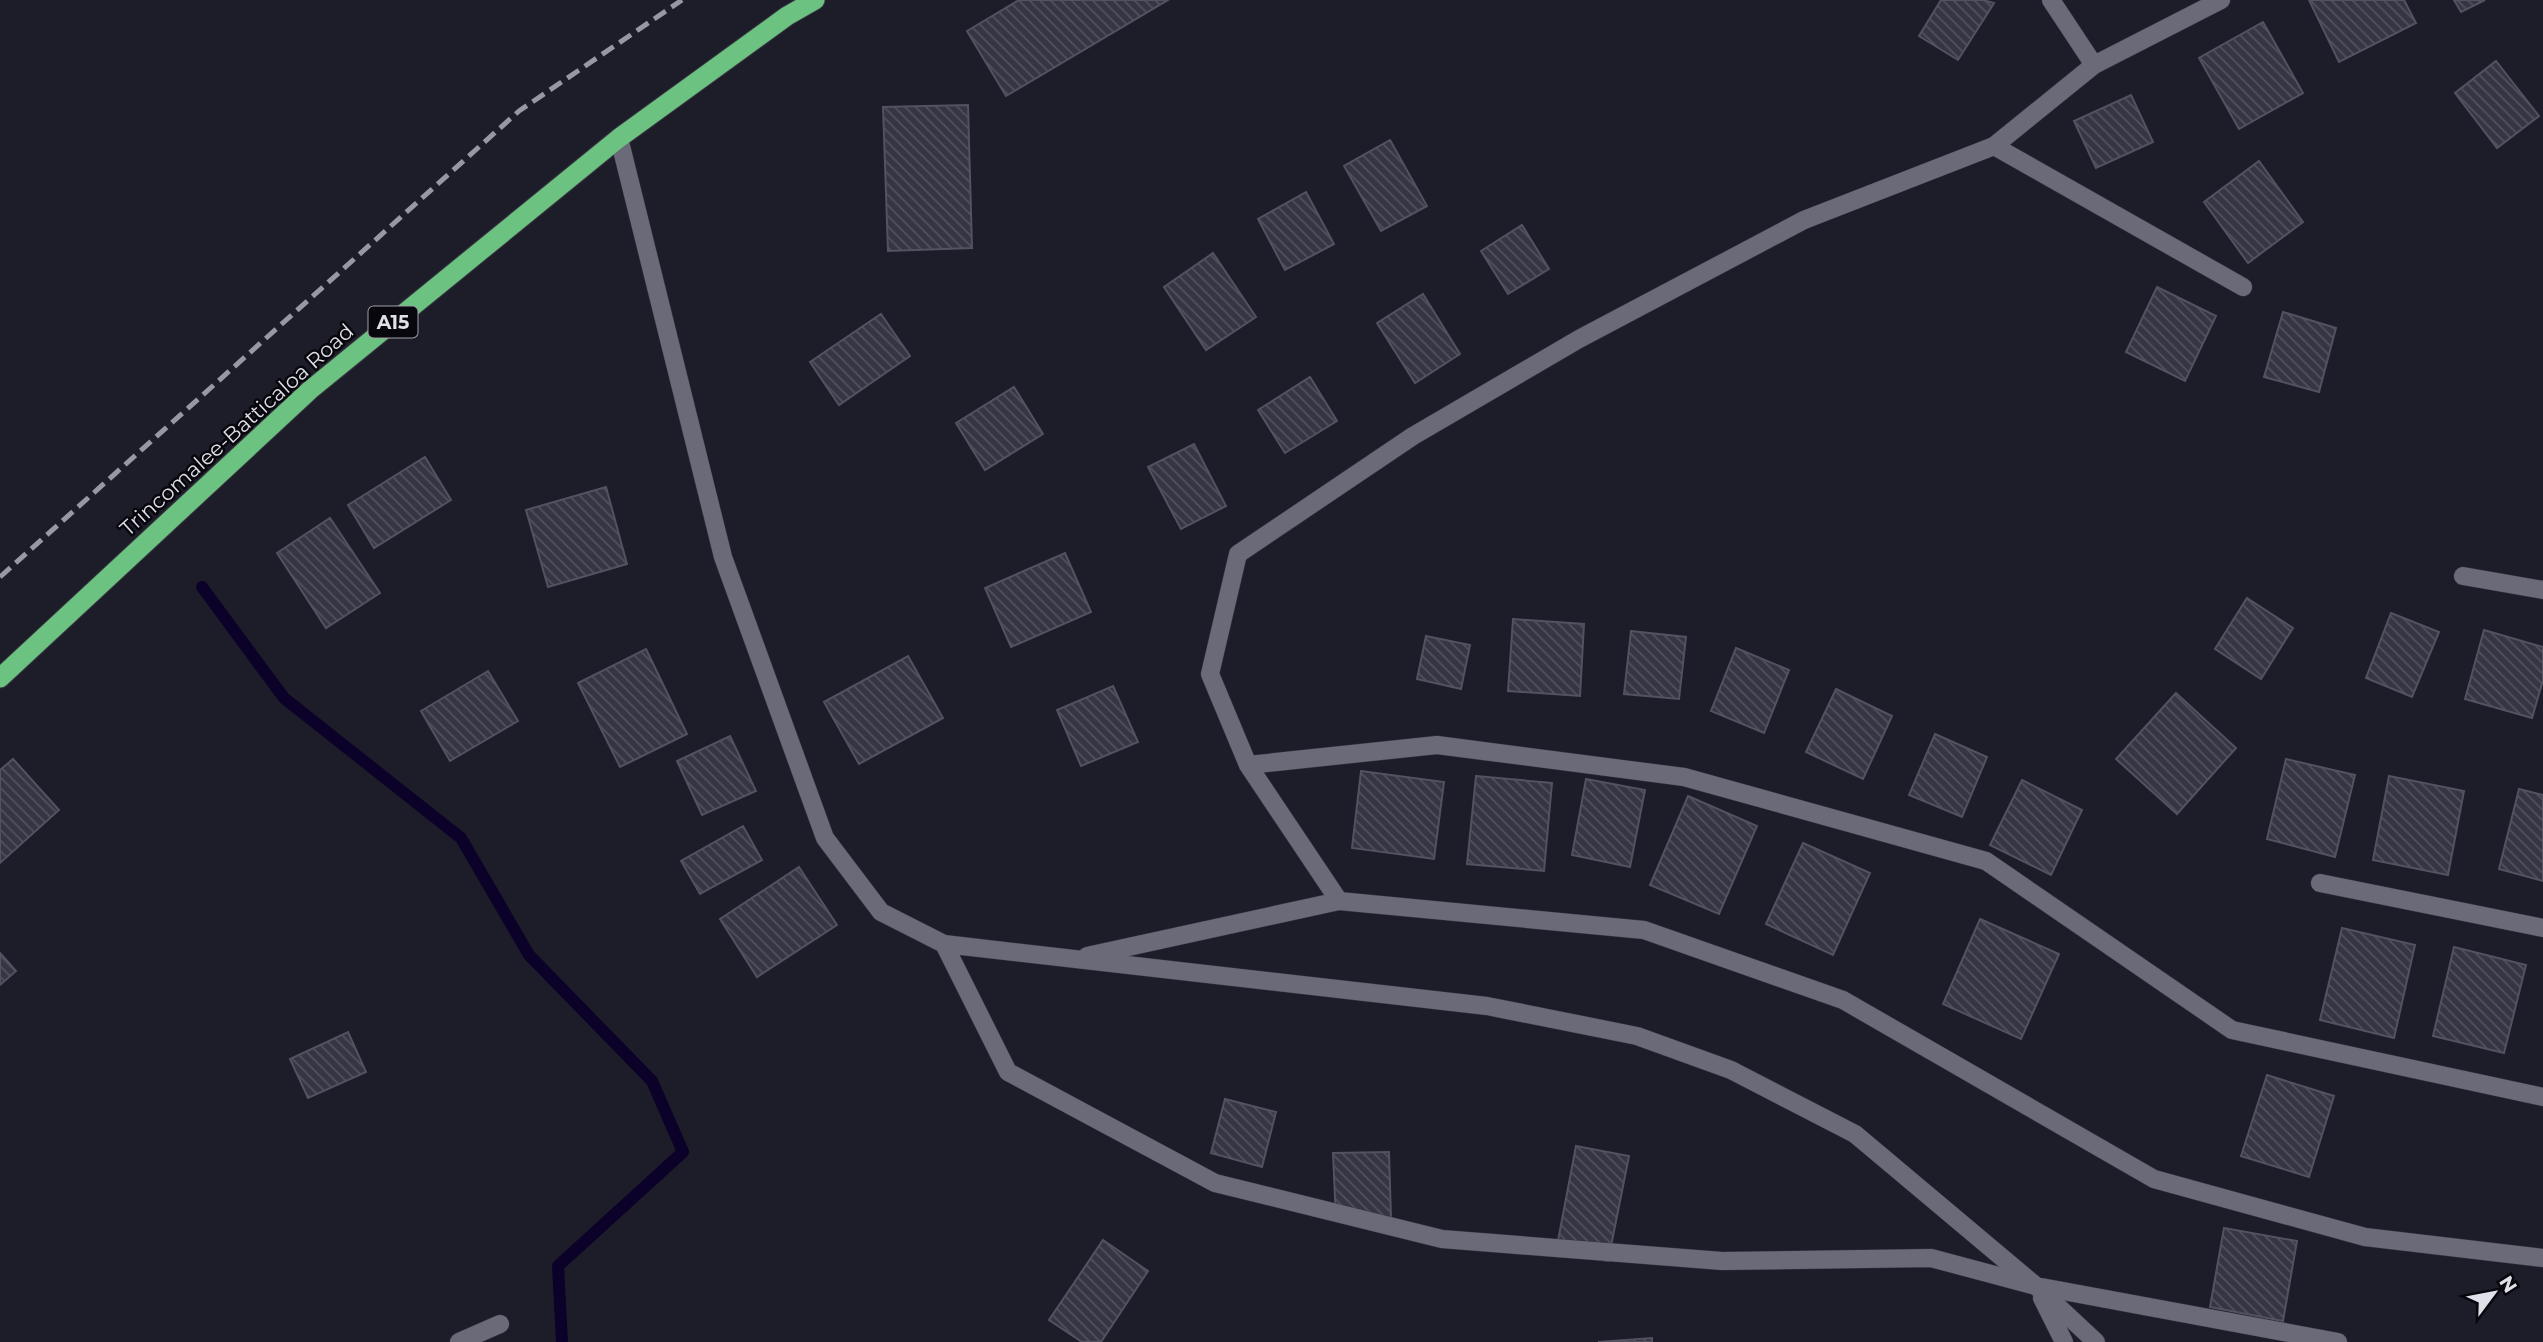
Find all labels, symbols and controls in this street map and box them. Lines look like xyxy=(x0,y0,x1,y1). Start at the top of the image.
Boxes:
road number: A15 xyxy=(368,306,418,338)
street label: Trincomalee-Batticaloa Road xyxy=(115,318,358,541)
north arrow xyxy=(2459,1258,2529,1328)
text: N xyxy=(2494,1272,2522,1297)

